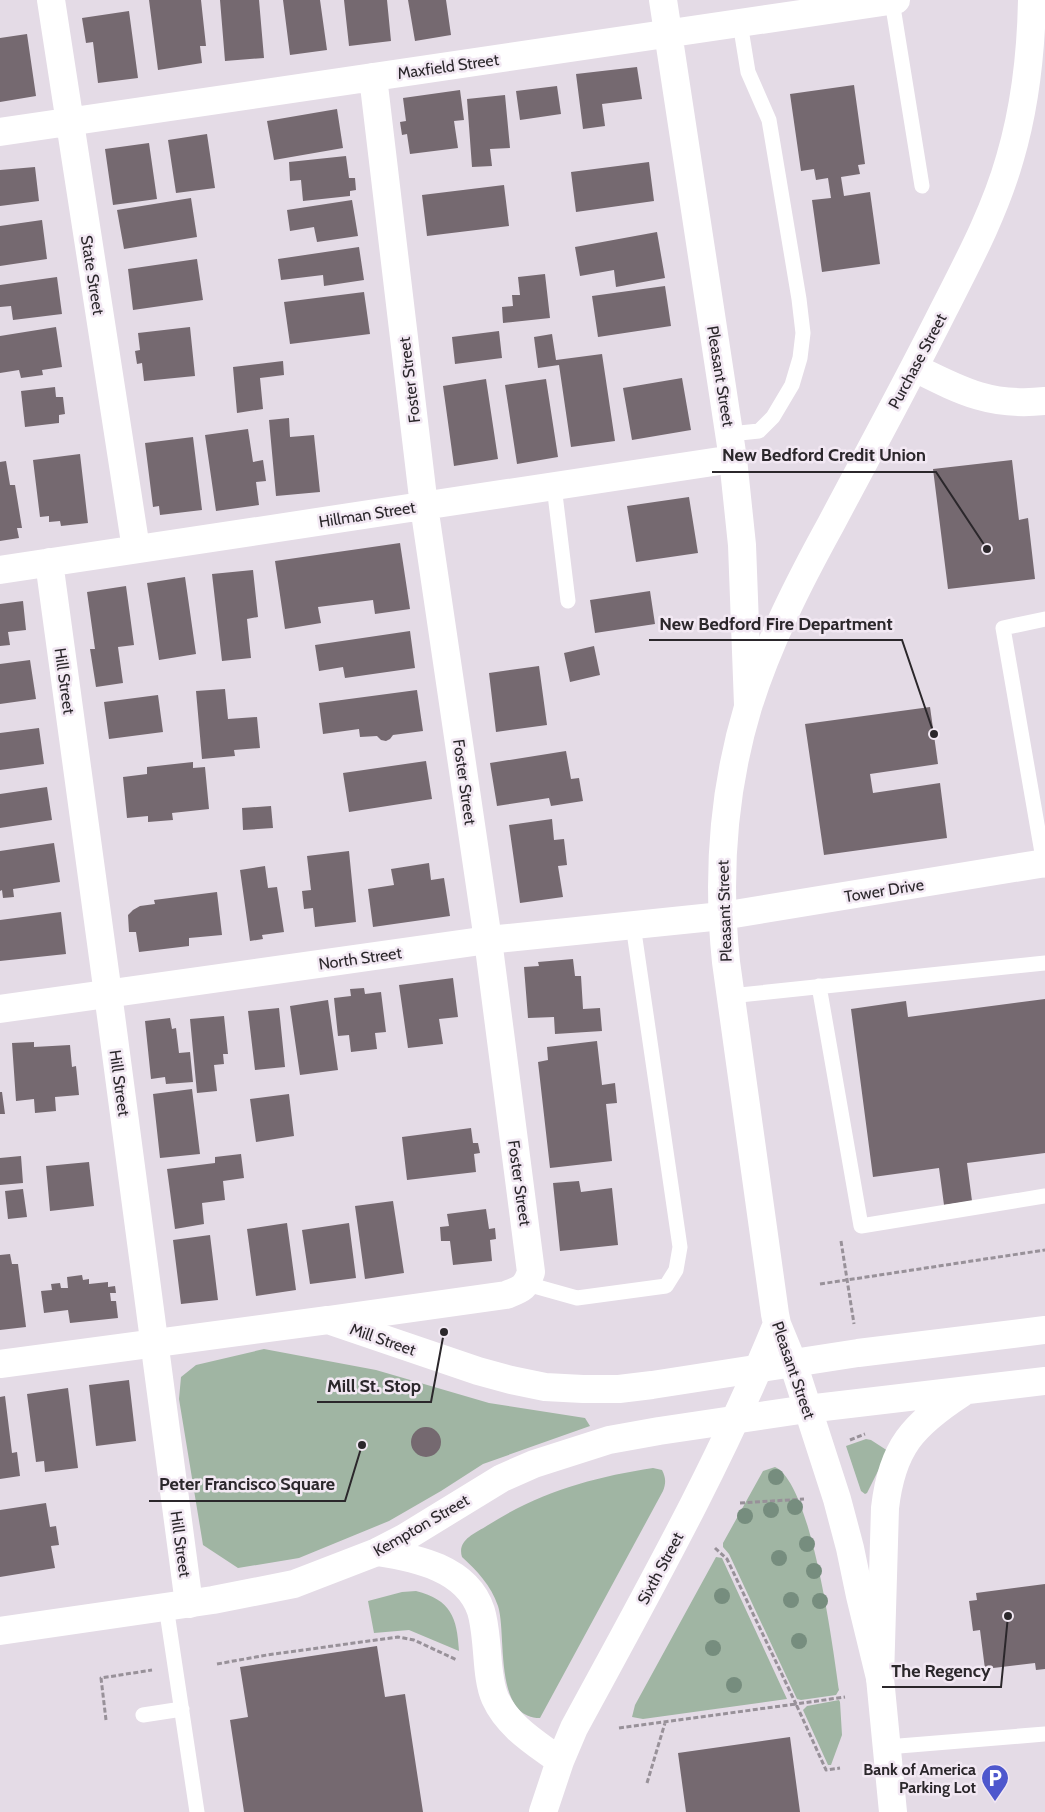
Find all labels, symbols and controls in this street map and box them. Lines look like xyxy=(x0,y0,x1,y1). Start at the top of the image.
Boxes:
street label: Maxfield Street xyxy=(396,50,501,83)
street label: State Street xyxy=(77,234,108,317)
street label: Purchase Street xyxy=(884,310,951,412)
street label: Pleasant Street xyxy=(703,324,738,428)
street label: Foster Street xyxy=(395,335,424,424)
callout: New Bedford Credit Union xyxy=(712,439,936,472)
text: New Bedford Credit Union xyxy=(722,444,926,466)
street label: Hillman Street xyxy=(317,497,417,532)
callout: New Bedford Fire Department xyxy=(649,607,902,640)
text: New Bedford Fire Department xyxy=(659,613,893,635)
street label: Hill Street xyxy=(50,647,79,716)
street label: Foster Street xyxy=(449,738,480,827)
street label: Pleasant Street xyxy=(713,859,736,962)
street label: Tower Drive xyxy=(843,875,925,906)
street label: North Street xyxy=(317,943,403,974)
street label: Hill Street xyxy=(105,1049,134,1118)
street label: Foster Street xyxy=(504,1139,535,1228)
street label: Mill Street xyxy=(347,1319,419,1360)
street label: Pleasant Street xyxy=(768,1319,819,1422)
callout: Mill St. Stop xyxy=(317,1369,431,1402)
text: Mill St. Stop xyxy=(327,1375,421,1397)
callout: Peter Francisco Square xyxy=(149,1468,345,1501)
text: Peter Francisco Square xyxy=(159,1473,335,1495)
street label: Kempton Street xyxy=(370,1490,473,1560)
street label: Hill Street xyxy=(166,1510,195,1579)
street label: Sixth Street xyxy=(634,1528,688,1608)
callout: The Regency xyxy=(882,1654,1001,1687)
text: The Regency xyxy=(891,1660,991,1682)
place label: Bank of America Parking Lot xyxy=(863,1760,976,1797)
parking icon: Bank of America Parking Lot xyxy=(980,1763,1010,1802)

